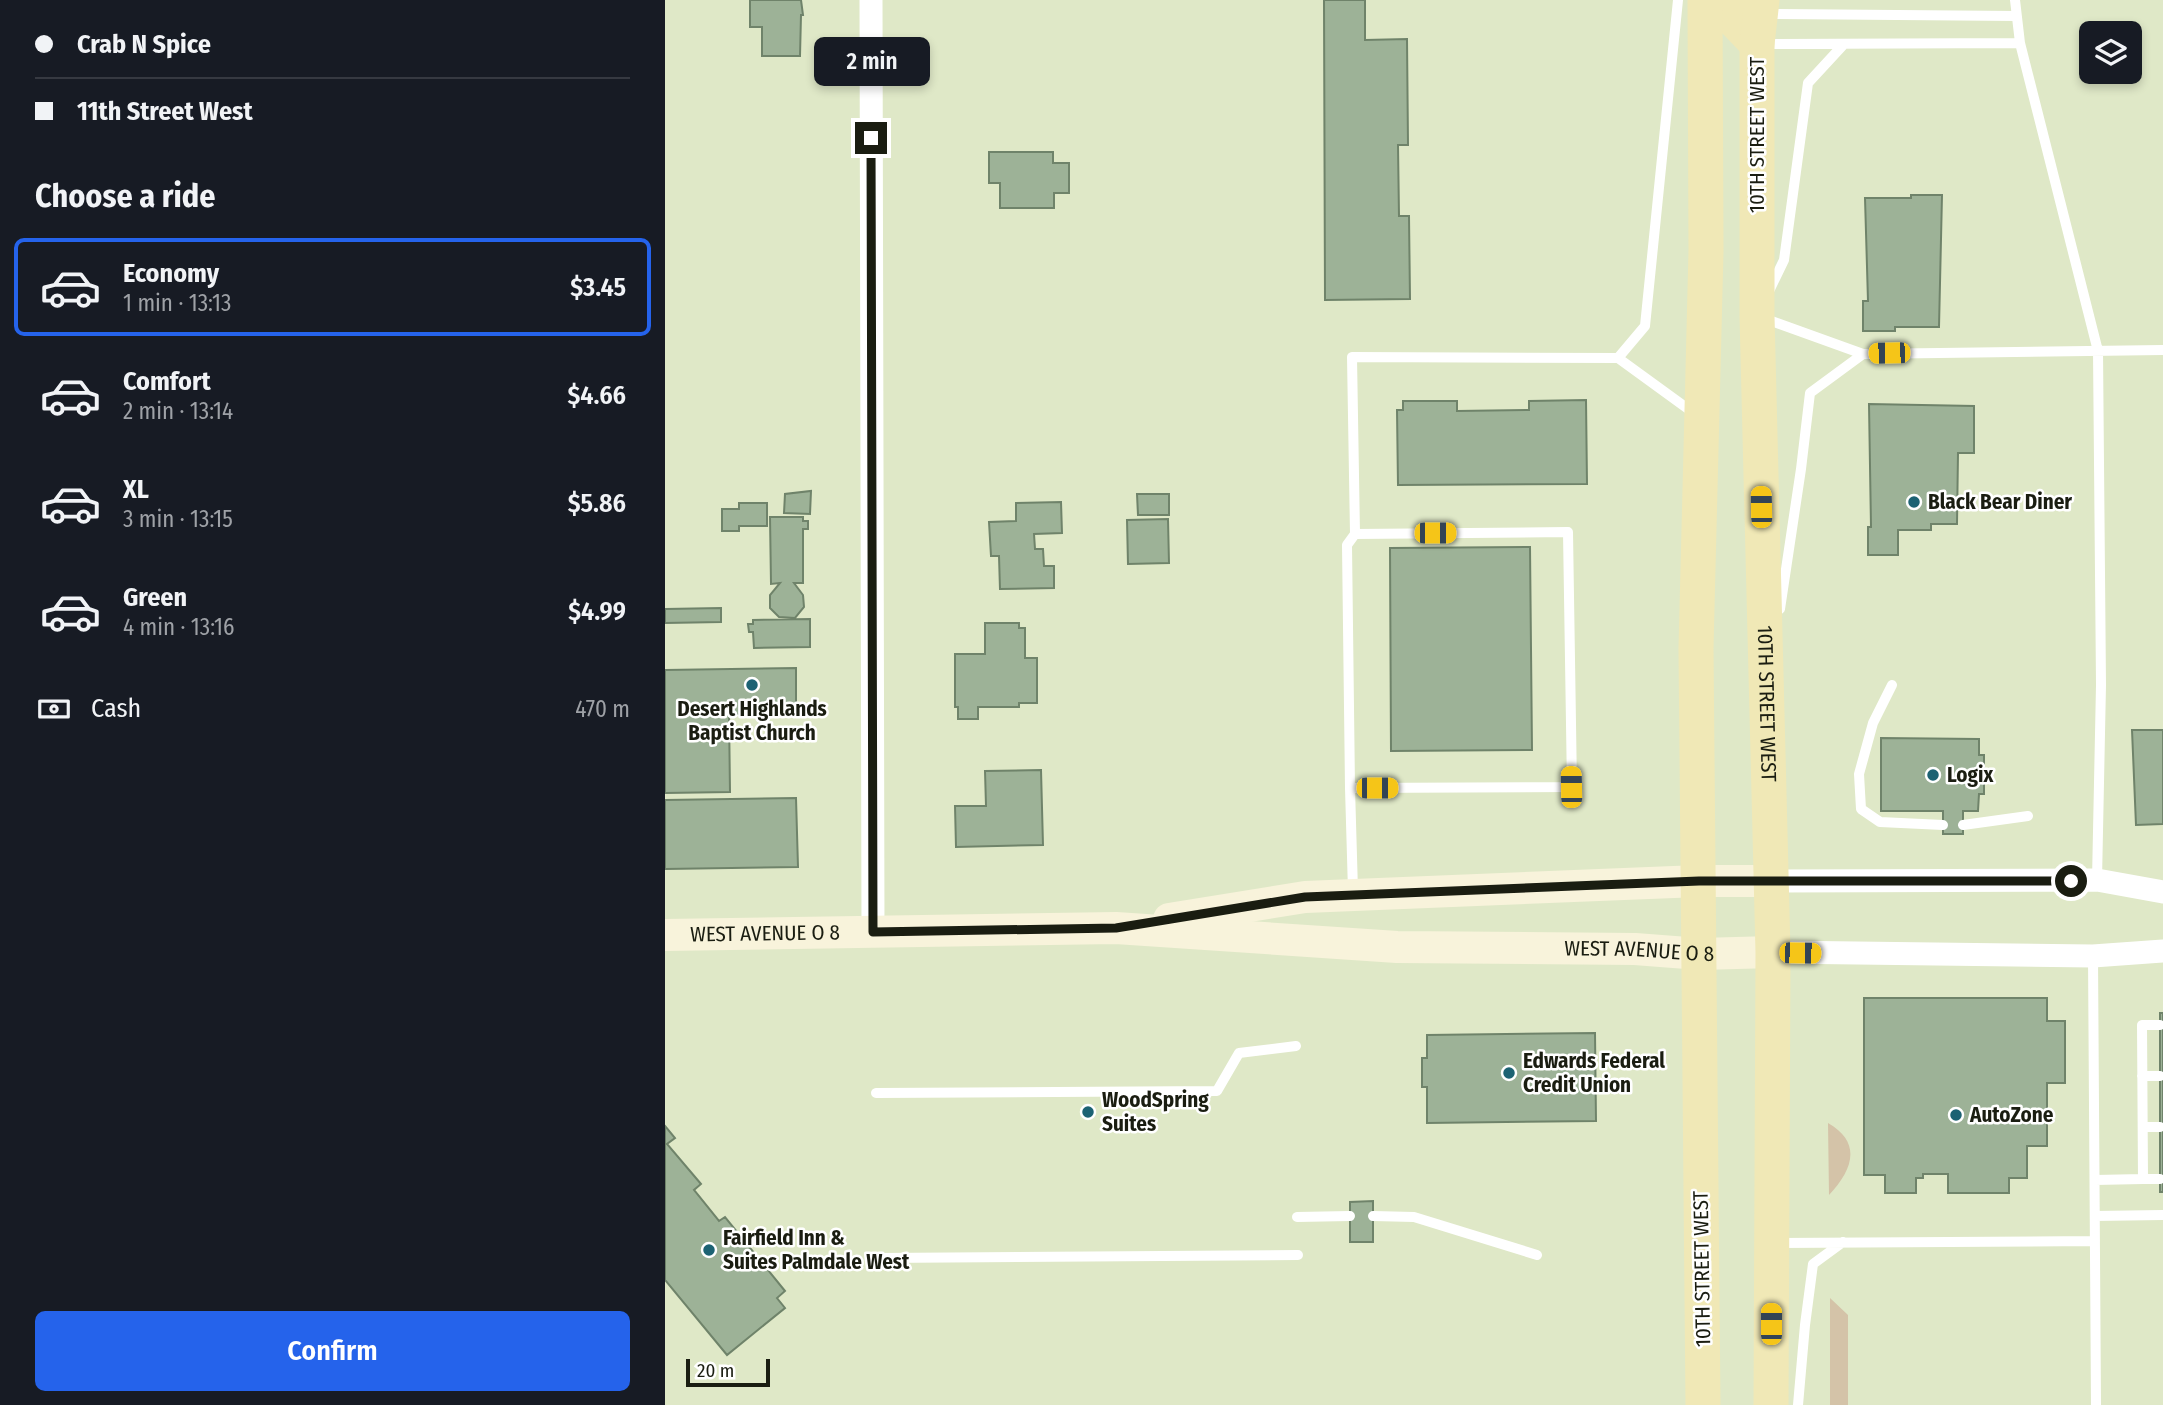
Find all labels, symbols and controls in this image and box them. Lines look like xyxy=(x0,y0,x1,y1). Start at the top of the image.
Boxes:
map controls xyxy=(2079,21,2142,84)
button: layers xyxy=(2079,21,2142,84)
text: Crab N Spice xyxy=(77,29,211,60)
callout: 2 min xyxy=(813,37,929,86)
text: 2 min xyxy=(846,47,898,75)
street label: 10TH STREET WEST xyxy=(1744,57,1770,213)
text: 11th Street West xyxy=(77,96,253,127)
route end xyxy=(855,122,887,154)
text: Choose a ride xyxy=(35,177,216,215)
icon: car xyxy=(39,256,102,319)
text: Economy xyxy=(123,258,219,289)
text: $3.45 xyxy=(570,272,626,303)
text: 1 min · 13:13 xyxy=(123,289,231,317)
car xyxy=(1868,342,1911,364)
icon: car xyxy=(39,364,102,427)
text: Comfort xyxy=(123,366,211,397)
text: $4.66 xyxy=(567,380,626,411)
text: 2 min · 13:14 xyxy=(123,397,233,425)
icon: car xyxy=(39,472,102,535)
text: XL xyxy=(123,474,149,505)
car xyxy=(1751,486,1772,528)
text: $5.86 xyxy=(568,488,626,519)
place label: Black Bear Diner xyxy=(1928,489,2072,515)
marker: Black Bear Diner xyxy=(1906,494,1922,510)
text: 3 min · 13:15 xyxy=(123,505,233,533)
car xyxy=(1415,523,1457,544)
icon: car xyxy=(39,580,102,643)
text: Green xyxy=(123,582,187,613)
text: $4.99 xyxy=(568,596,626,627)
text: 4 min · 13:16 xyxy=(123,613,234,641)
street label: 10TH STREET WEST xyxy=(1752,625,1782,782)
marker: Desert Highlands Baptist Church xyxy=(744,677,760,693)
icon: cash xyxy=(35,690,73,728)
text: Cash xyxy=(91,693,141,724)
text: 470 m xyxy=(575,695,630,723)
place label: Desert Highlands Baptist Church xyxy=(677,696,827,746)
place label: Logix xyxy=(1947,762,1994,788)
car xyxy=(1561,766,1582,808)
marker: Logix xyxy=(1925,767,1941,783)
car xyxy=(1357,778,1399,799)
route start xyxy=(2055,865,2087,897)
street label: WEST AVENUE O 8 xyxy=(690,919,840,948)
street label: WEST AVENUE O 8 xyxy=(1564,935,1714,967)
car xyxy=(1779,942,1822,964)
place label: Edwards Federal Credit Union xyxy=(1523,1048,1665,1098)
marker: Edwards Federal Credit Union xyxy=(1501,1065,1517,1081)
place label: WoodSpring Suites xyxy=(1102,1087,1209,1137)
place label: AutoZone xyxy=(1969,1102,2054,1128)
marker: WoodSpring Suites xyxy=(1080,1104,1096,1120)
marker: AutoZone xyxy=(1948,1107,1964,1123)
street label: 10TH STREET WEST xyxy=(1688,1190,1716,1347)
place label: Fairfield Inn & Suites Palmdale West xyxy=(723,1225,910,1275)
marker: Fairfield Inn & Suites Palmdale West xyxy=(701,1242,717,1258)
car xyxy=(1761,1303,1782,1345)
button: Confirm xyxy=(35,1311,630,1391)
scale bar xyxy=(686,1356,770,1388)
text: 20 m xyxy=(697,1359,734,1382)

